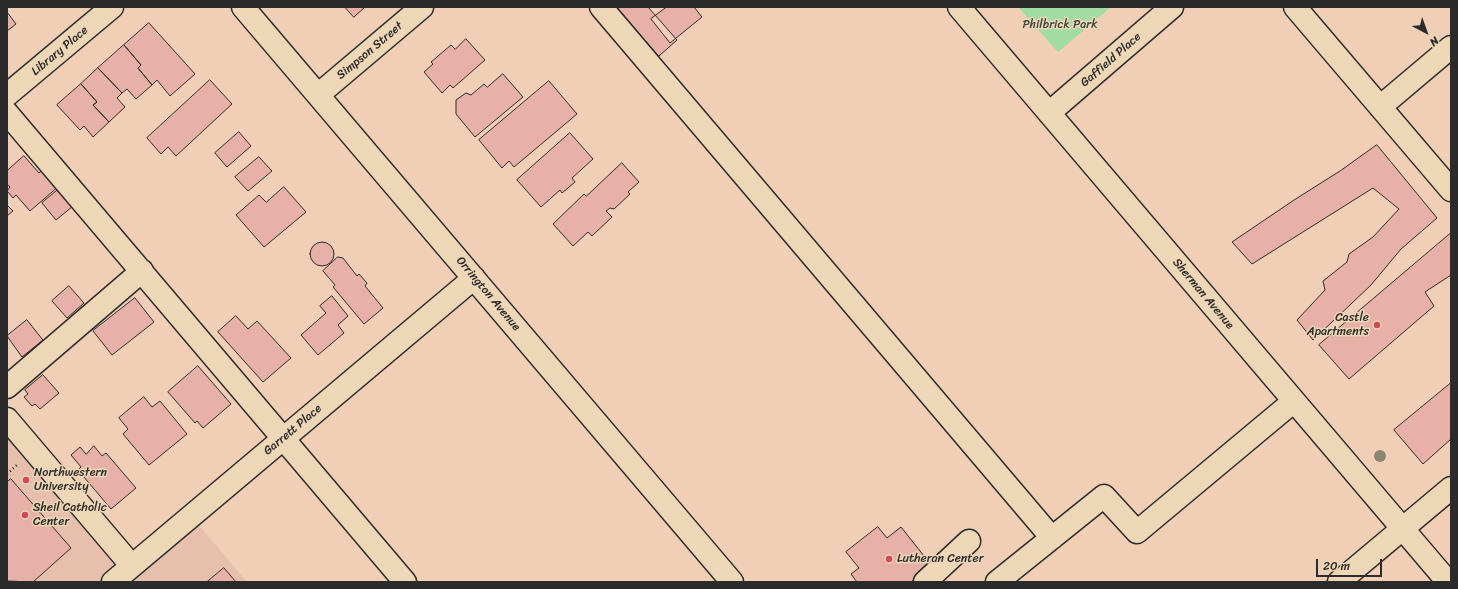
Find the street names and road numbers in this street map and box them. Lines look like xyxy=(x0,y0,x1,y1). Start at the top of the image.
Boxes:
street label: Simpson Street xyxy=(334,19,406,83)
street label: Library Place xyxy=(29,23,91,79)
street label: Gaffield Place xyxy=(1078,30,1144,90)
street label: Orrington Avenue xyxy=(453,254,523,334)
street label: Sherman Avenue xyxy=(1169,256,1237,332)
street label: Garrett Place xyxy=(261,402,325,458)

